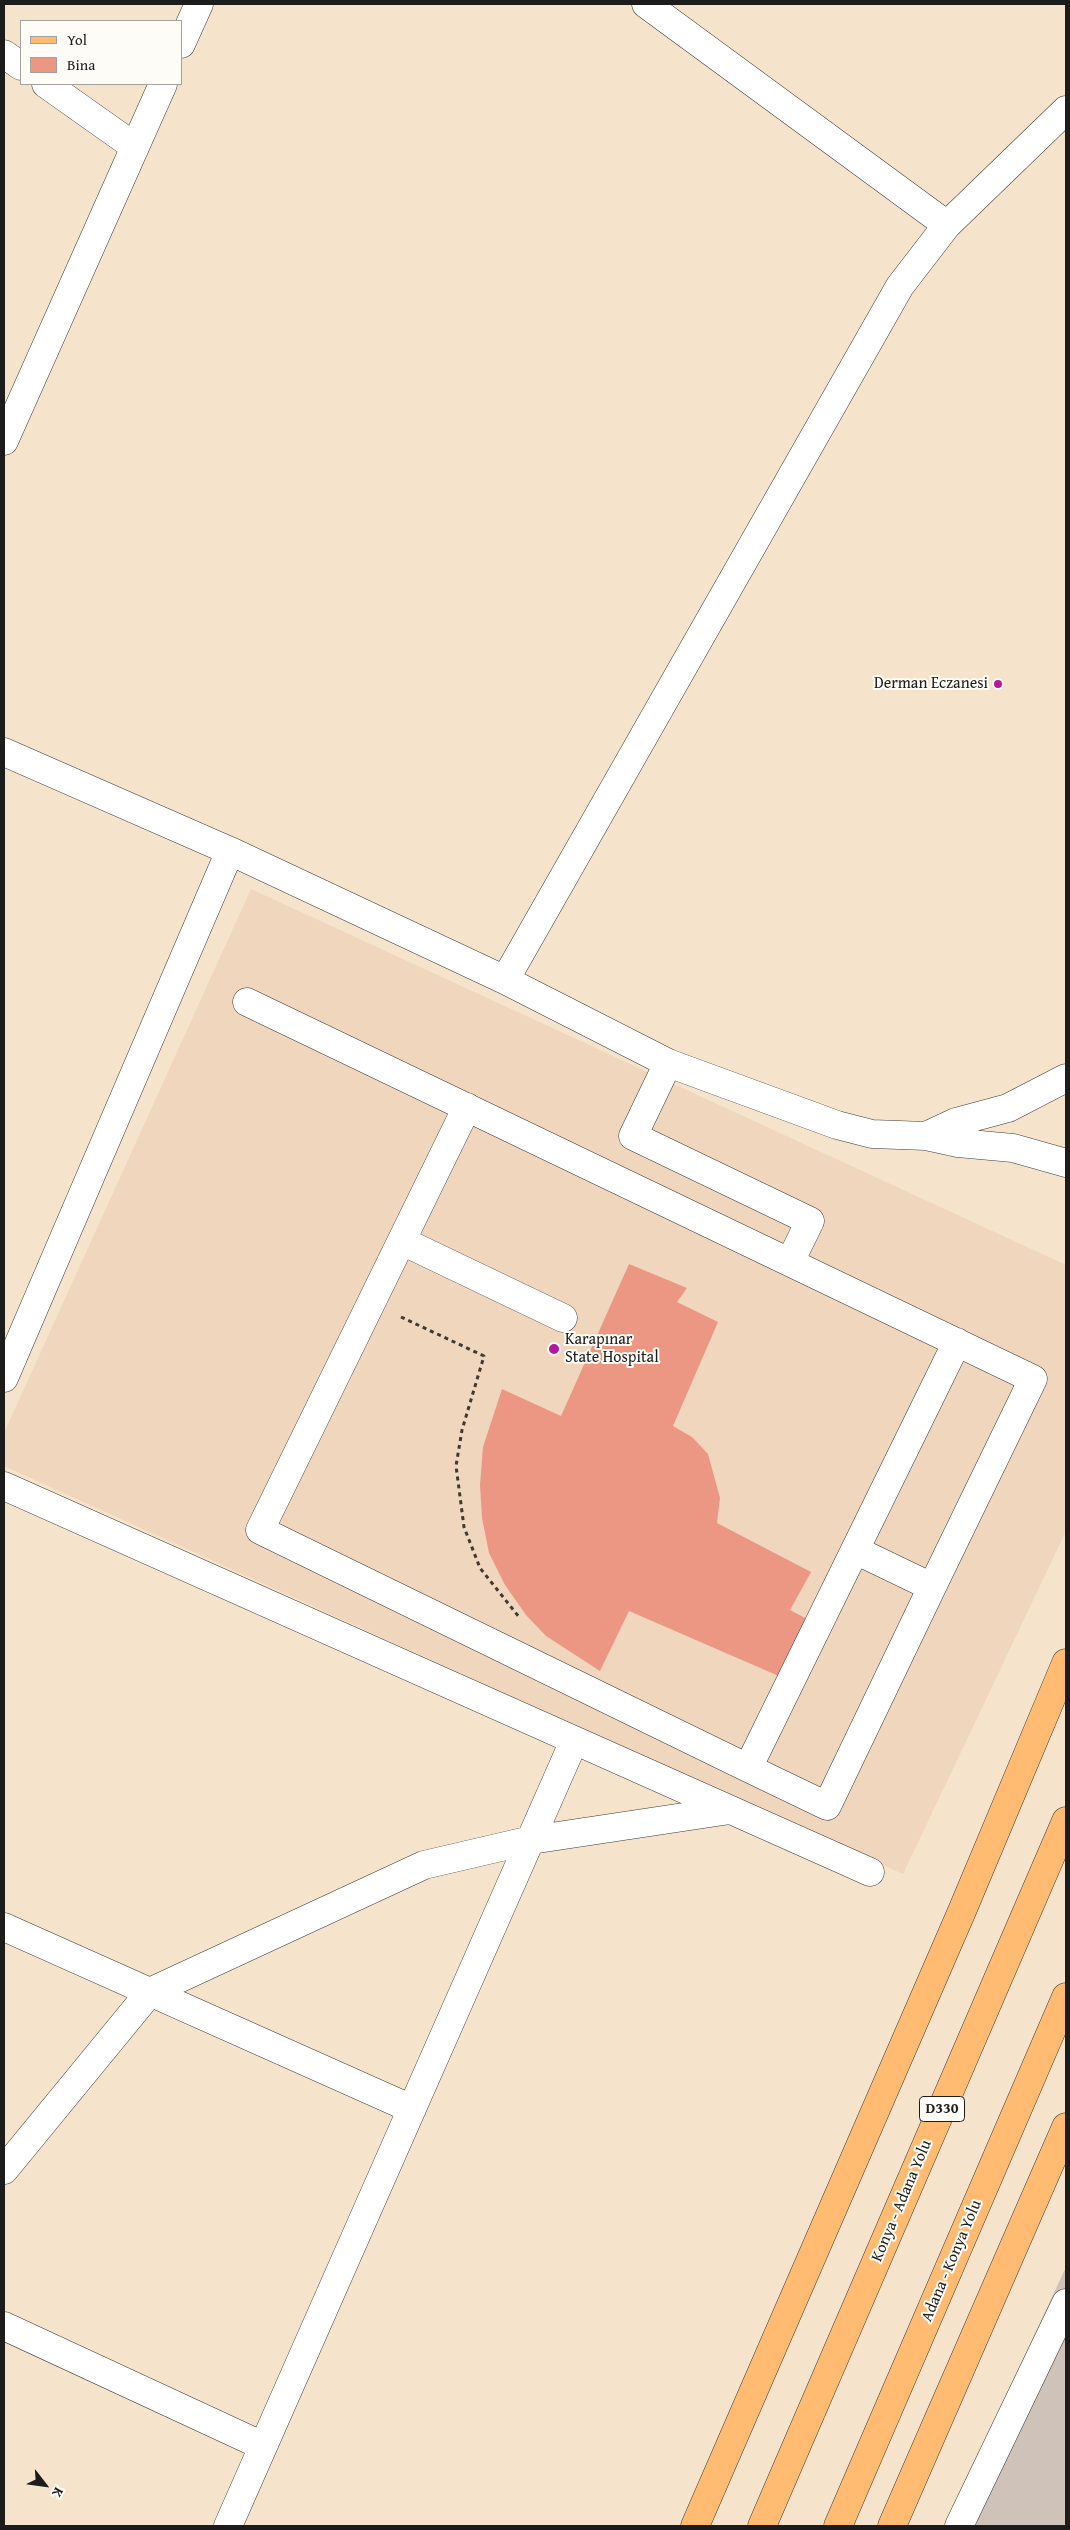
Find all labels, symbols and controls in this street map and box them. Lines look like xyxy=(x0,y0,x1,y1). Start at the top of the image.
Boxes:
legend xyxy=(20,20,182,85)
text: Yol xyxy=(67,29,87,50)
text: Bina xyxy=(67,54,95,75)
place label: Derman Eczanesi xyxy=(874,674,988,694)
marker: Derman Eczanesi xyxy=(992,678,1004,690)
place label: Karapınar State Hospital xyxy=(565,1330,659,1368)
marker: Karapınar State Hospital xyxy=(547,1342,561,1356)
road number: D330 xyxy=(920,2096,964,2122)
street label: Konya - Adana Yolu xyxy=(868,2137,936,2265)
street label: Adana - Konya Yolu xyxy=(918,2197,986,2325)
north arrow xyxy=(20,2460,70,2510)
text: K xyxy=(47,2484,69,2501)

